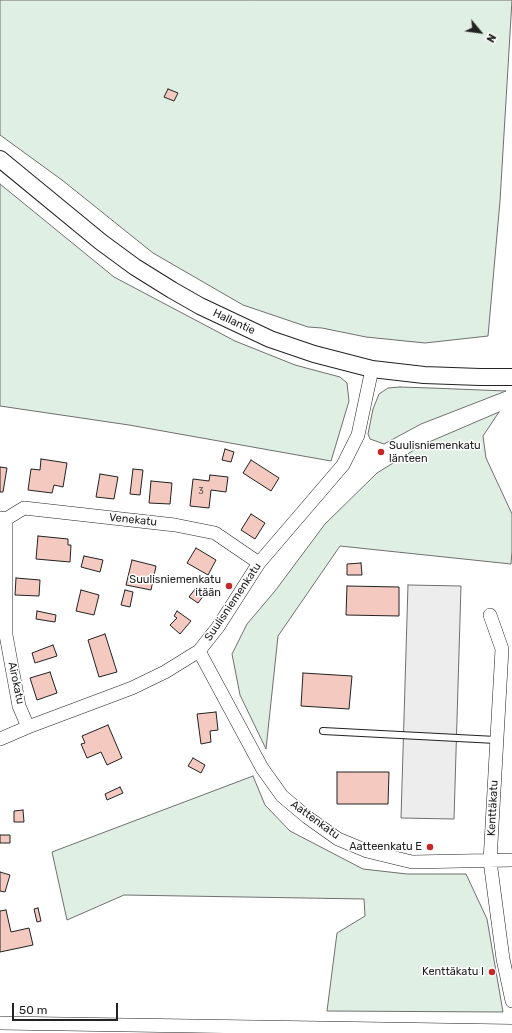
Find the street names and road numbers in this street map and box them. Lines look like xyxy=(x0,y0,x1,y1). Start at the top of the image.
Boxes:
street label: Hallantie xyxy=(211,306,257,338)
street label: Venekatu xyxy=(108,511,158,529)
street label: Suulisniemenkatu xyxy=(202,560,264,644)
street label: Airokatu xyxy=(5,661,27,705)
street label: Kenttäkatu xyxy=(485,780,501,836)
street label: Aattenkatu xyxy=(288,798,342,842)

